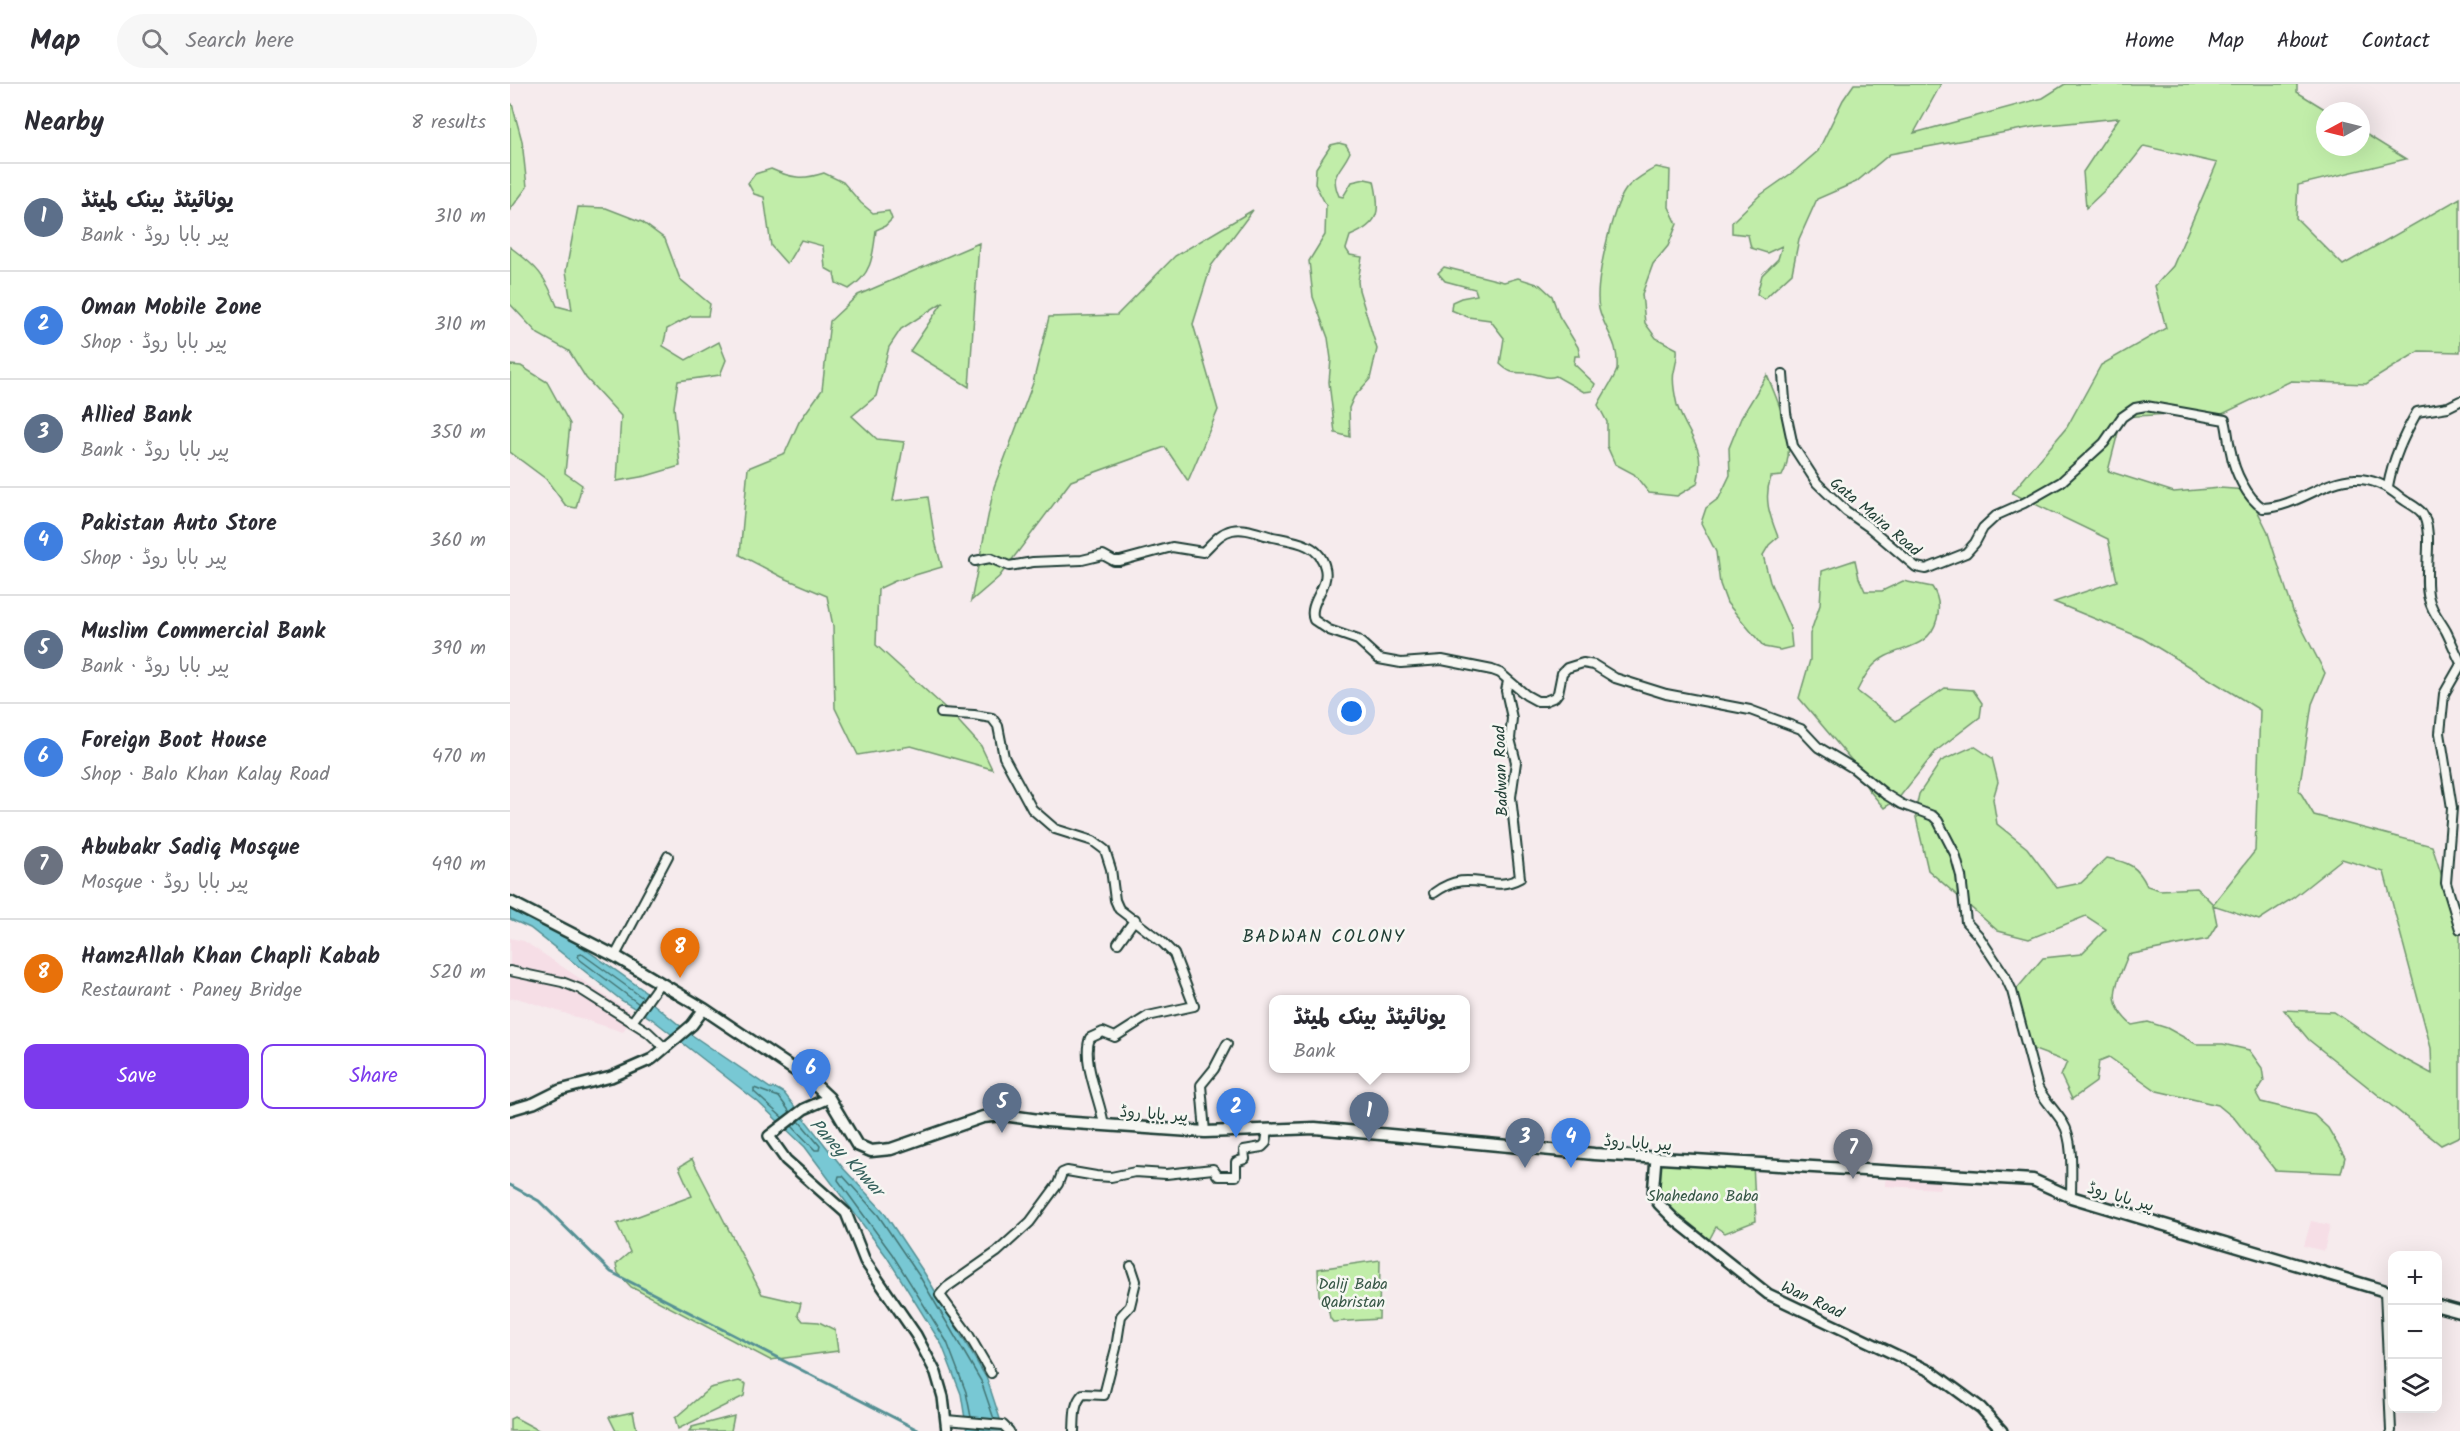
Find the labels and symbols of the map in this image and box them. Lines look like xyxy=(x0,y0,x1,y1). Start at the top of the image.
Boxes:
north arrow xyxy=(2316,102,2370,156)
street label: Gata Maira Road xyxy=(1824,471,1927,564)
your location xyxy=(1337,697,1366,726)
street label: Badwan Road xyxy=(1487,724,1516,817)
district label: BADWAN COLONY xyxy=(1242,923,1406,952)
pin: 8 xyxy=(660,928,700,978)
pin: 6 xyxy=(792,1050,830,1099)
pin: 5 xyxy=(982,1084,1022,1133)
pin: 2 xyxy=(1216,1088,1256,1138)
pin: 1 xyxy=(1350,1092,1388,1142)
street label: پیر بابا روڈ xyxy=(1119,1100,1189,1129)
water label: Paney Khwar xyxy=(802,1112,893,1207)
pin: 3 xyxy=(1506,1118,1544,1168)
pin: 4 xyxy=(1552,1118,1590,1168)
street label: پیر بابا روڈ xyxy=(1603,1129,1673,1158)
pin: 7 xyxy=(1834,1130,1872,1179)
street label: پیر بابا روڈ xyxy=(2084,1176,2157,1219)
park label: Shahedano Baba xyxy=(1647,1184,1759,1209)
park label: Dalij Baba Qabristan xyxy=(1318,1272,1388,1315)
street label: Wan Road xyxy=(1777,1275,1849,1326)

